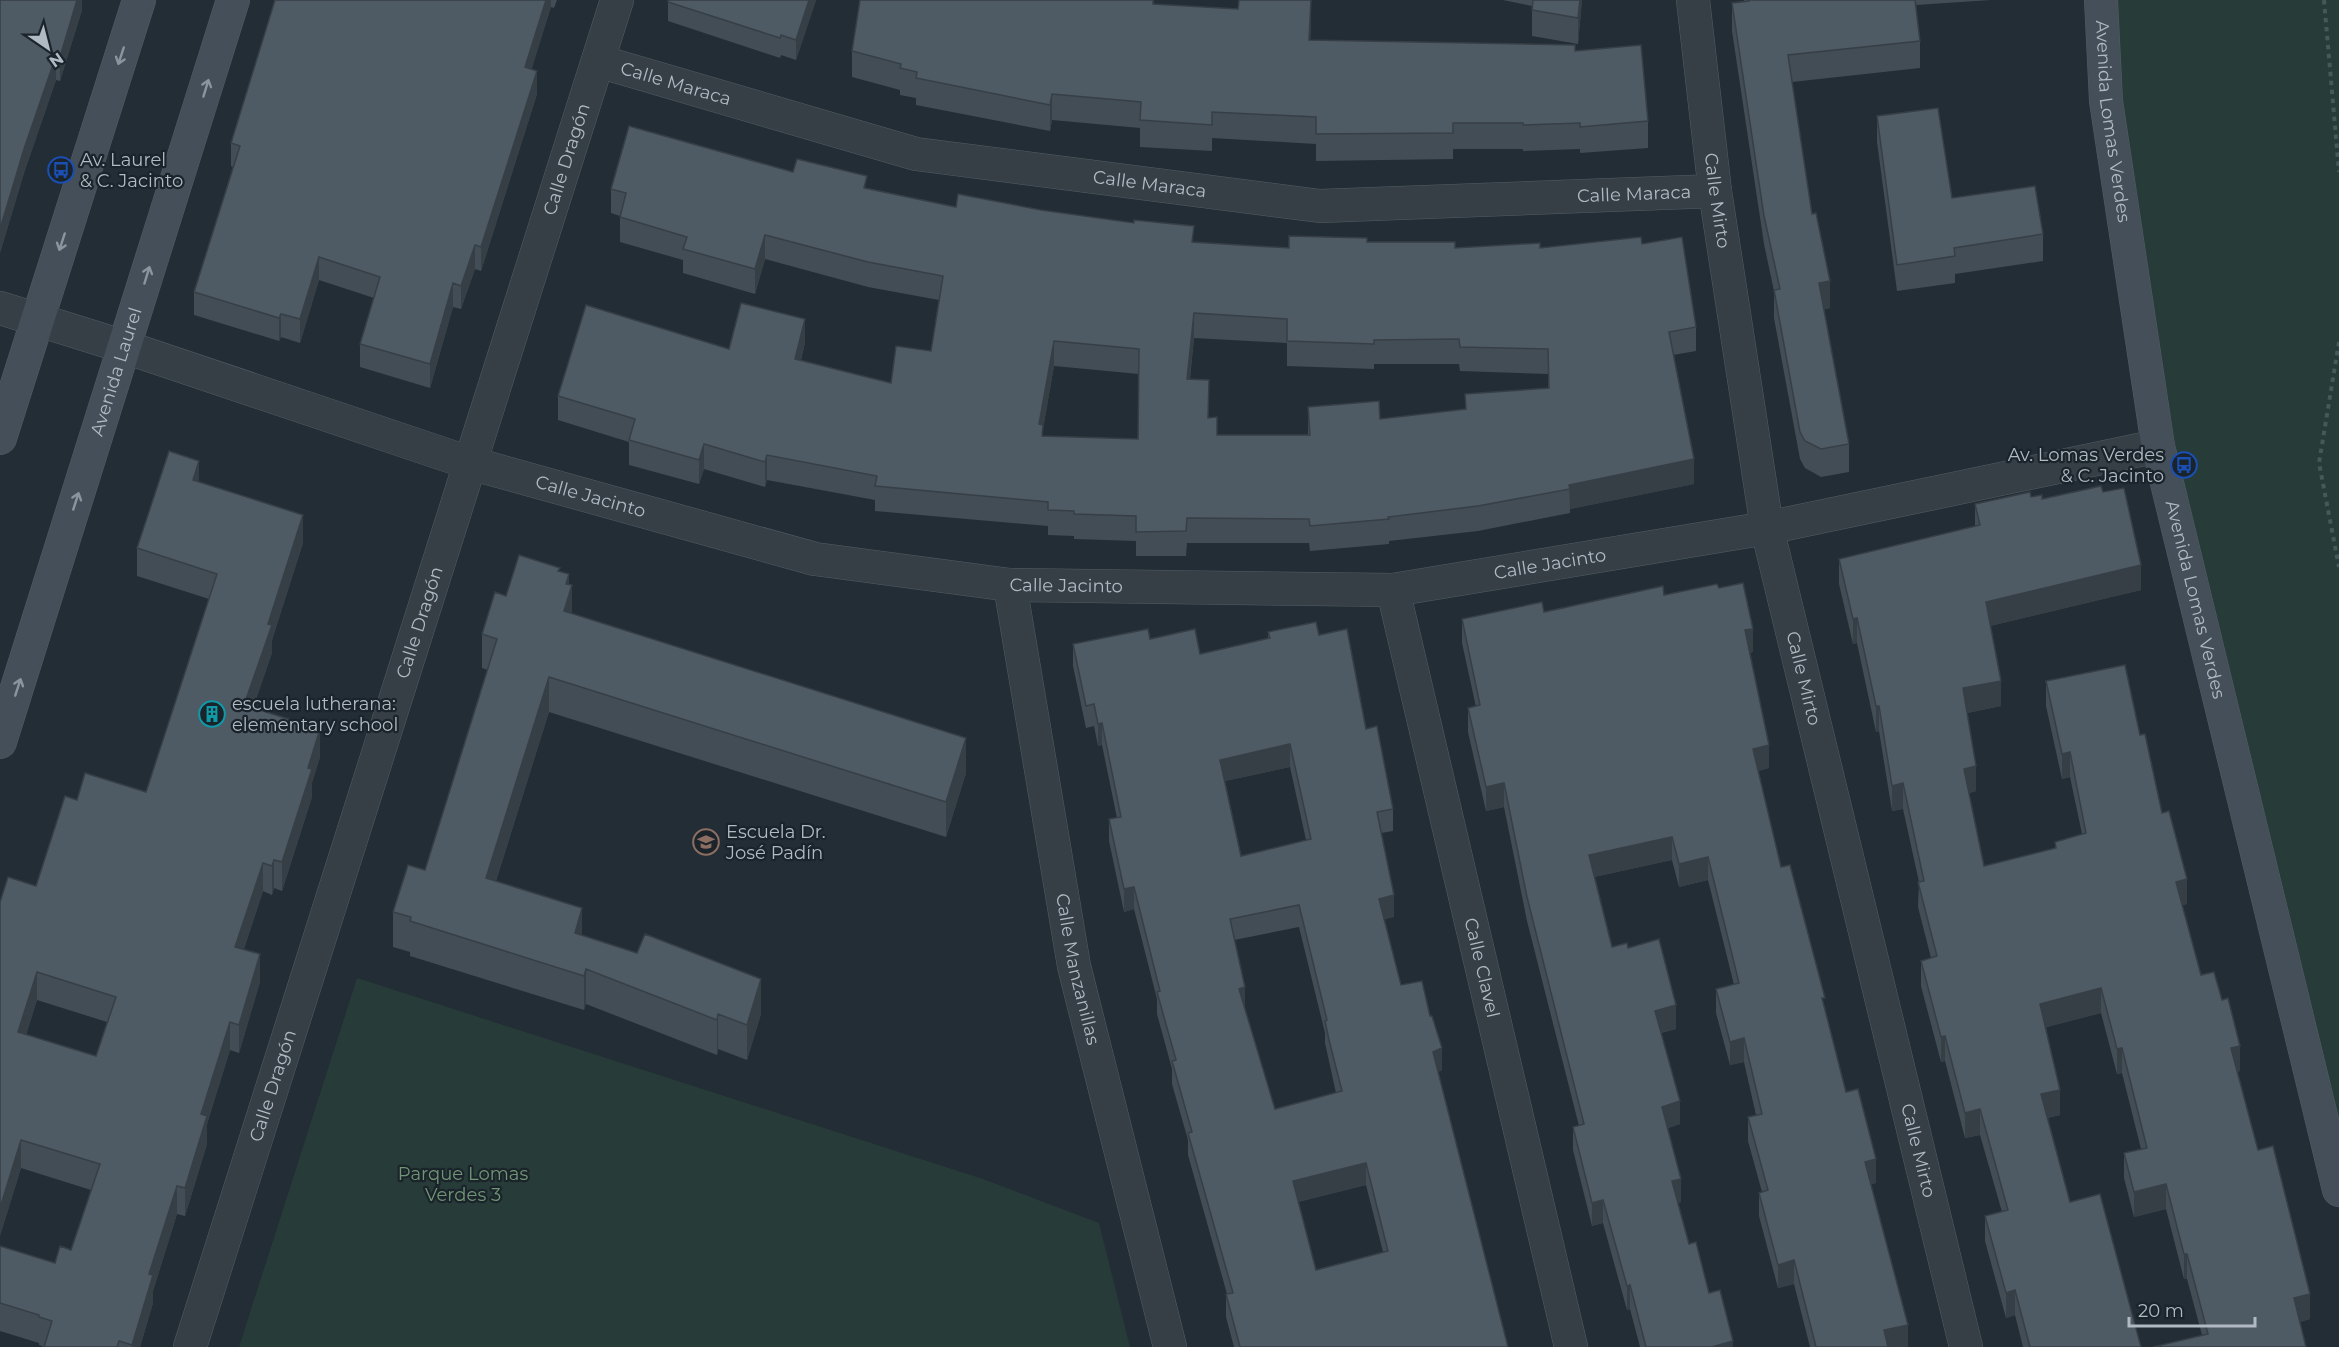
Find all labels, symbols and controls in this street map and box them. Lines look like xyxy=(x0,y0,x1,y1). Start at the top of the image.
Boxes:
north arrow xyxy=(18,18,78,78)
street label: Avenida Lomas Verdes xyxy=(2091,20,2135,224)
one-way arrow xyxy=(115,46,126,65)
text: N xyxy=(46,48,67,71)
street label: Calle Maraca xyxy=(618,57,734,110)
one-way arrow xyxy=(201,79,212,98)
street label: Calle Dragón xyxy=(538,100,595,218)
place label: Av. Laurel & C. Jacinto xyxy=(80,149,183,192)
street label: Calle Mirto xyxy=(1700,152,1735,250)
bus stop icon: Av. Laurel & C. Jacinto xyxy=(46,155,76,185)
street label: Calle Maraca xyxy=(1092,166,1208,202)
street label: Calle Maraca xyxy=(1577,181,1692,207)
one-way arrow xyxy=(56,232,67,251)
one-way arrow xyxy=(143,266,154,285)
street label: Avenida Laurel xyxy=(86,305,147,439)
place label: Av. Lomas Verdes & C. Jacinto xyxy=(2008,444,2164,487)
bus stop icon: Av. Lomas Verdes & C. Jacinto xyxy=(2169,450,2199,480)
street label: Calle Jacinto xyxy=(533,471,648,522)
one-way arrow xyxy=(71,492,82,511)
street label: Avenida Lomas Verdes xyxy=(2161,498,2230,701)
street label: Calle Jacinto xyxy=(1492,544,1608,584)
street label: Calle Dragón xyxy=(392,564,448,681)
street label: Calle Jacinto xyxy=(1009,574,1123,597)
street label: Calle Mirto xyxy=(1781,629,1826,728)
one-way arrow xyxy=(13,678,24,697)
place label: escuela lutherana: elementary school xyxy=(232,693,398,736)
building icon: escuela lutherana: elementary school xyxy=(197,699,227,729)
place label: Escuela Dr. José Padín xyxy=(725,821,826,864)
school or university icon: Escuela Dr. José Padín xyxy=(691,827,721,857)
street label: Calle Manzanillas xyxy=(1051,892,1104,1047)
street label: Calle Clavel xyxy=(1459,916,1504,1020)
street label: Calle Dragón xyxy=(245,1027,301,1145)
street label: Calle Mirto xyxy=(1896,1101,1940,1200)
park label: Parque Lomas Verdes 3 xyxy=(398,1163,528,1206)
scale bar xyxy=(2129,1290,2255,1328)
text: 20 m xyxy=(2138,1300,2184,1322)

